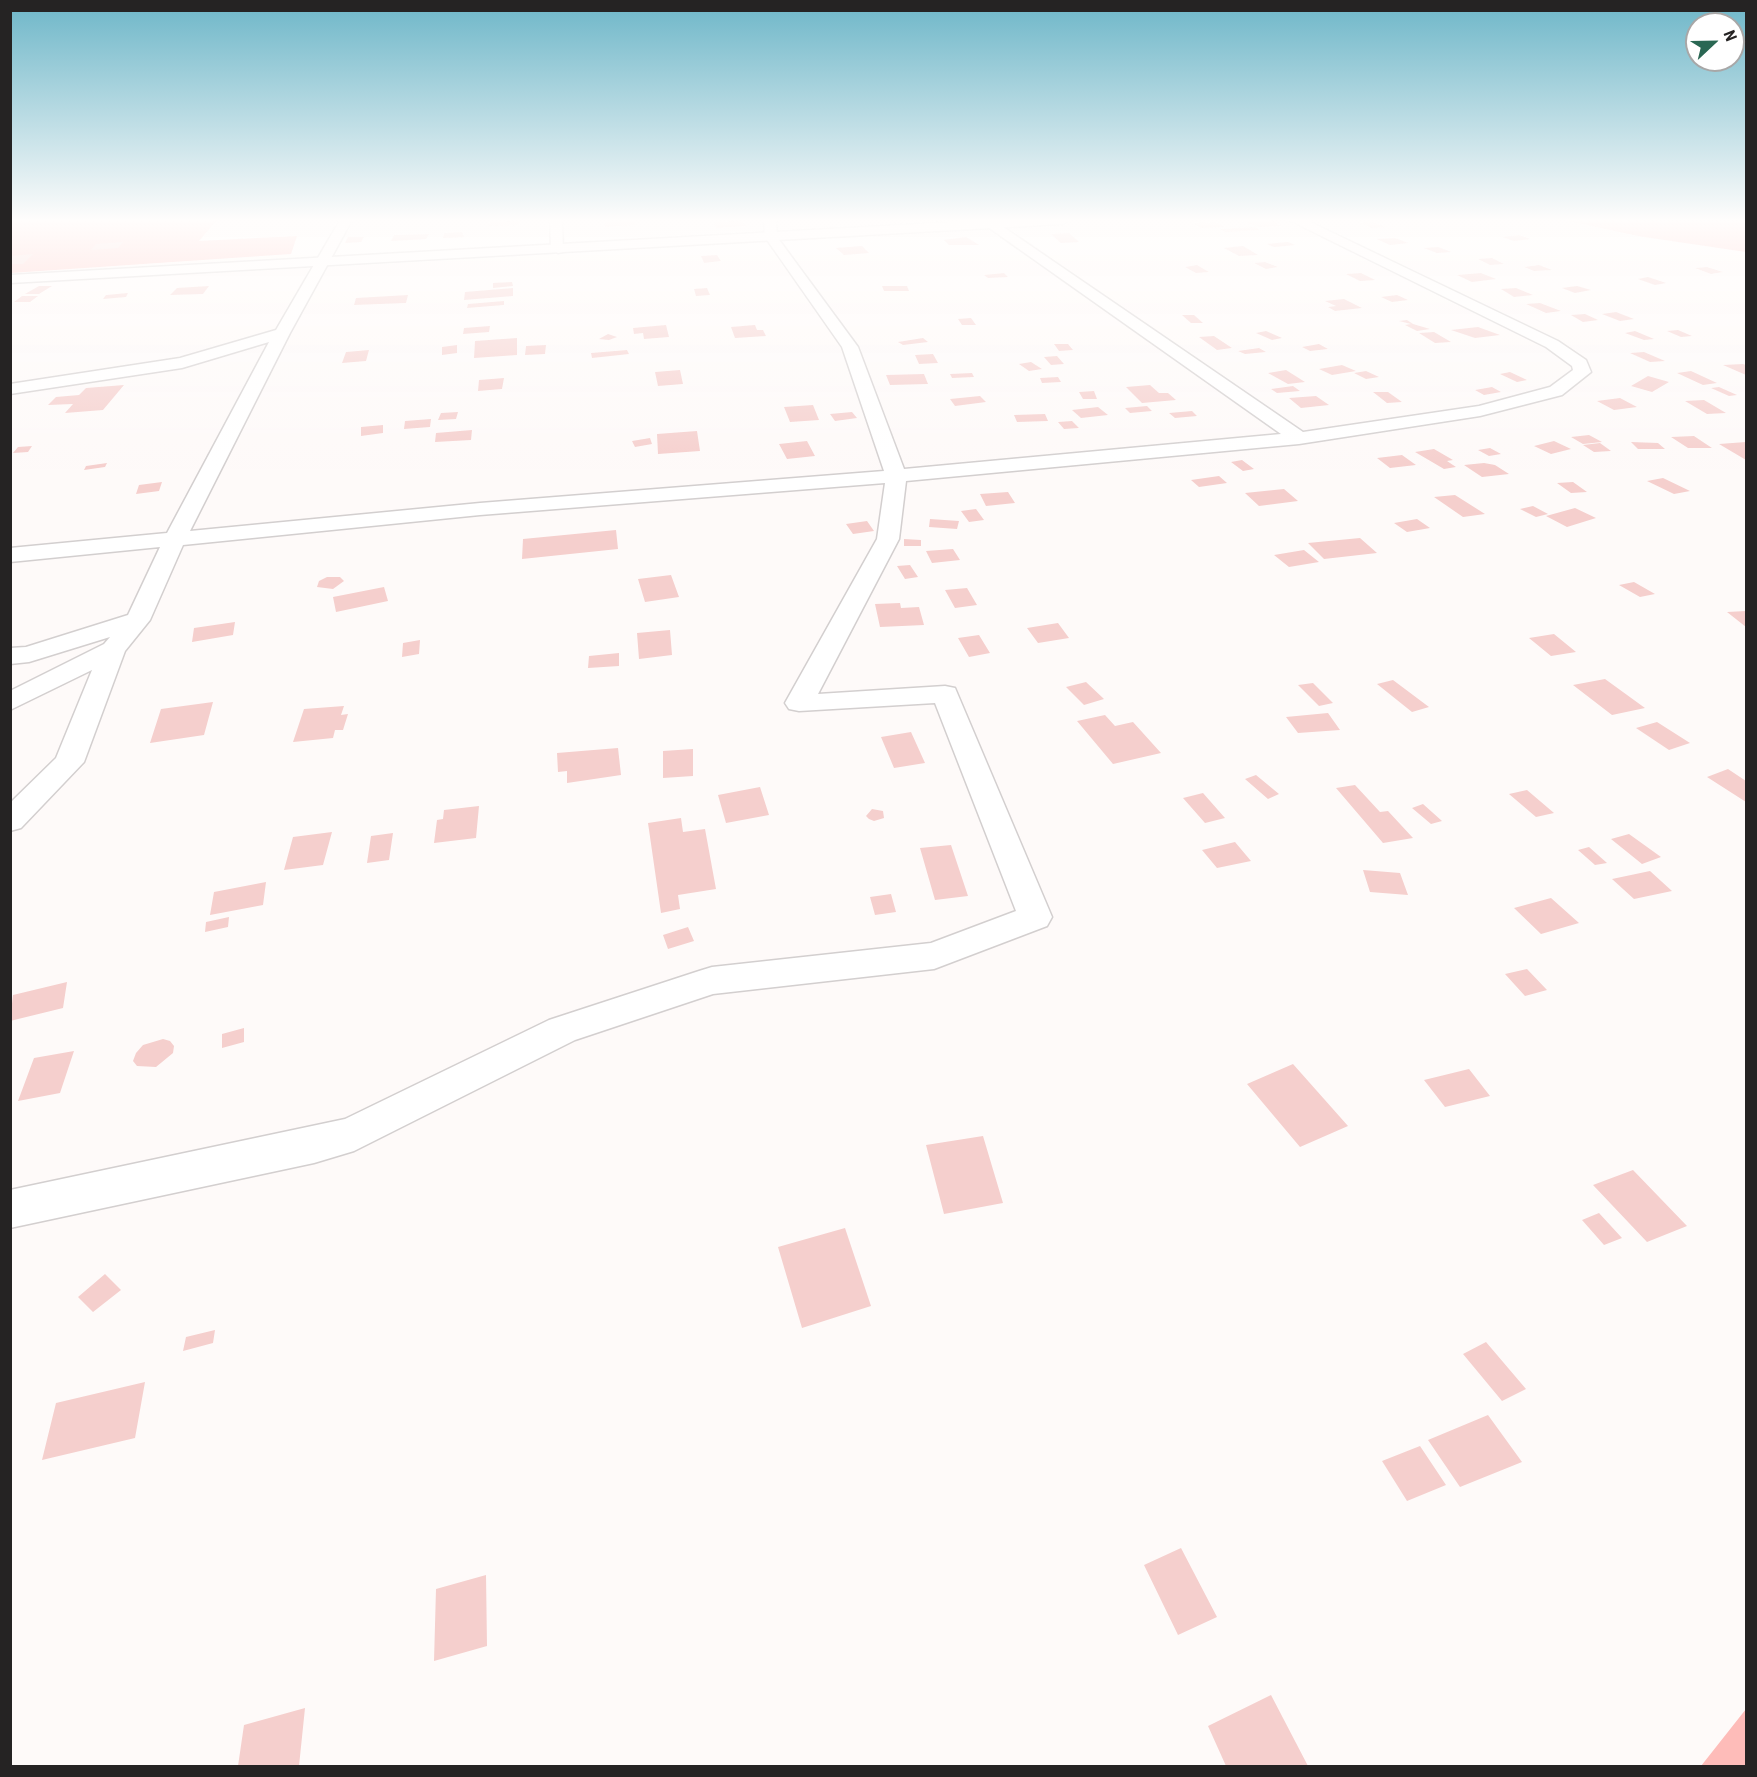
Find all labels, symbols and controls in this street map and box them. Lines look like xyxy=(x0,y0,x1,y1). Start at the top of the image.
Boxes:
north arrow xyxy=(1685,12,1745,72)
text: N xyxy=(1720,28,1741,44)

